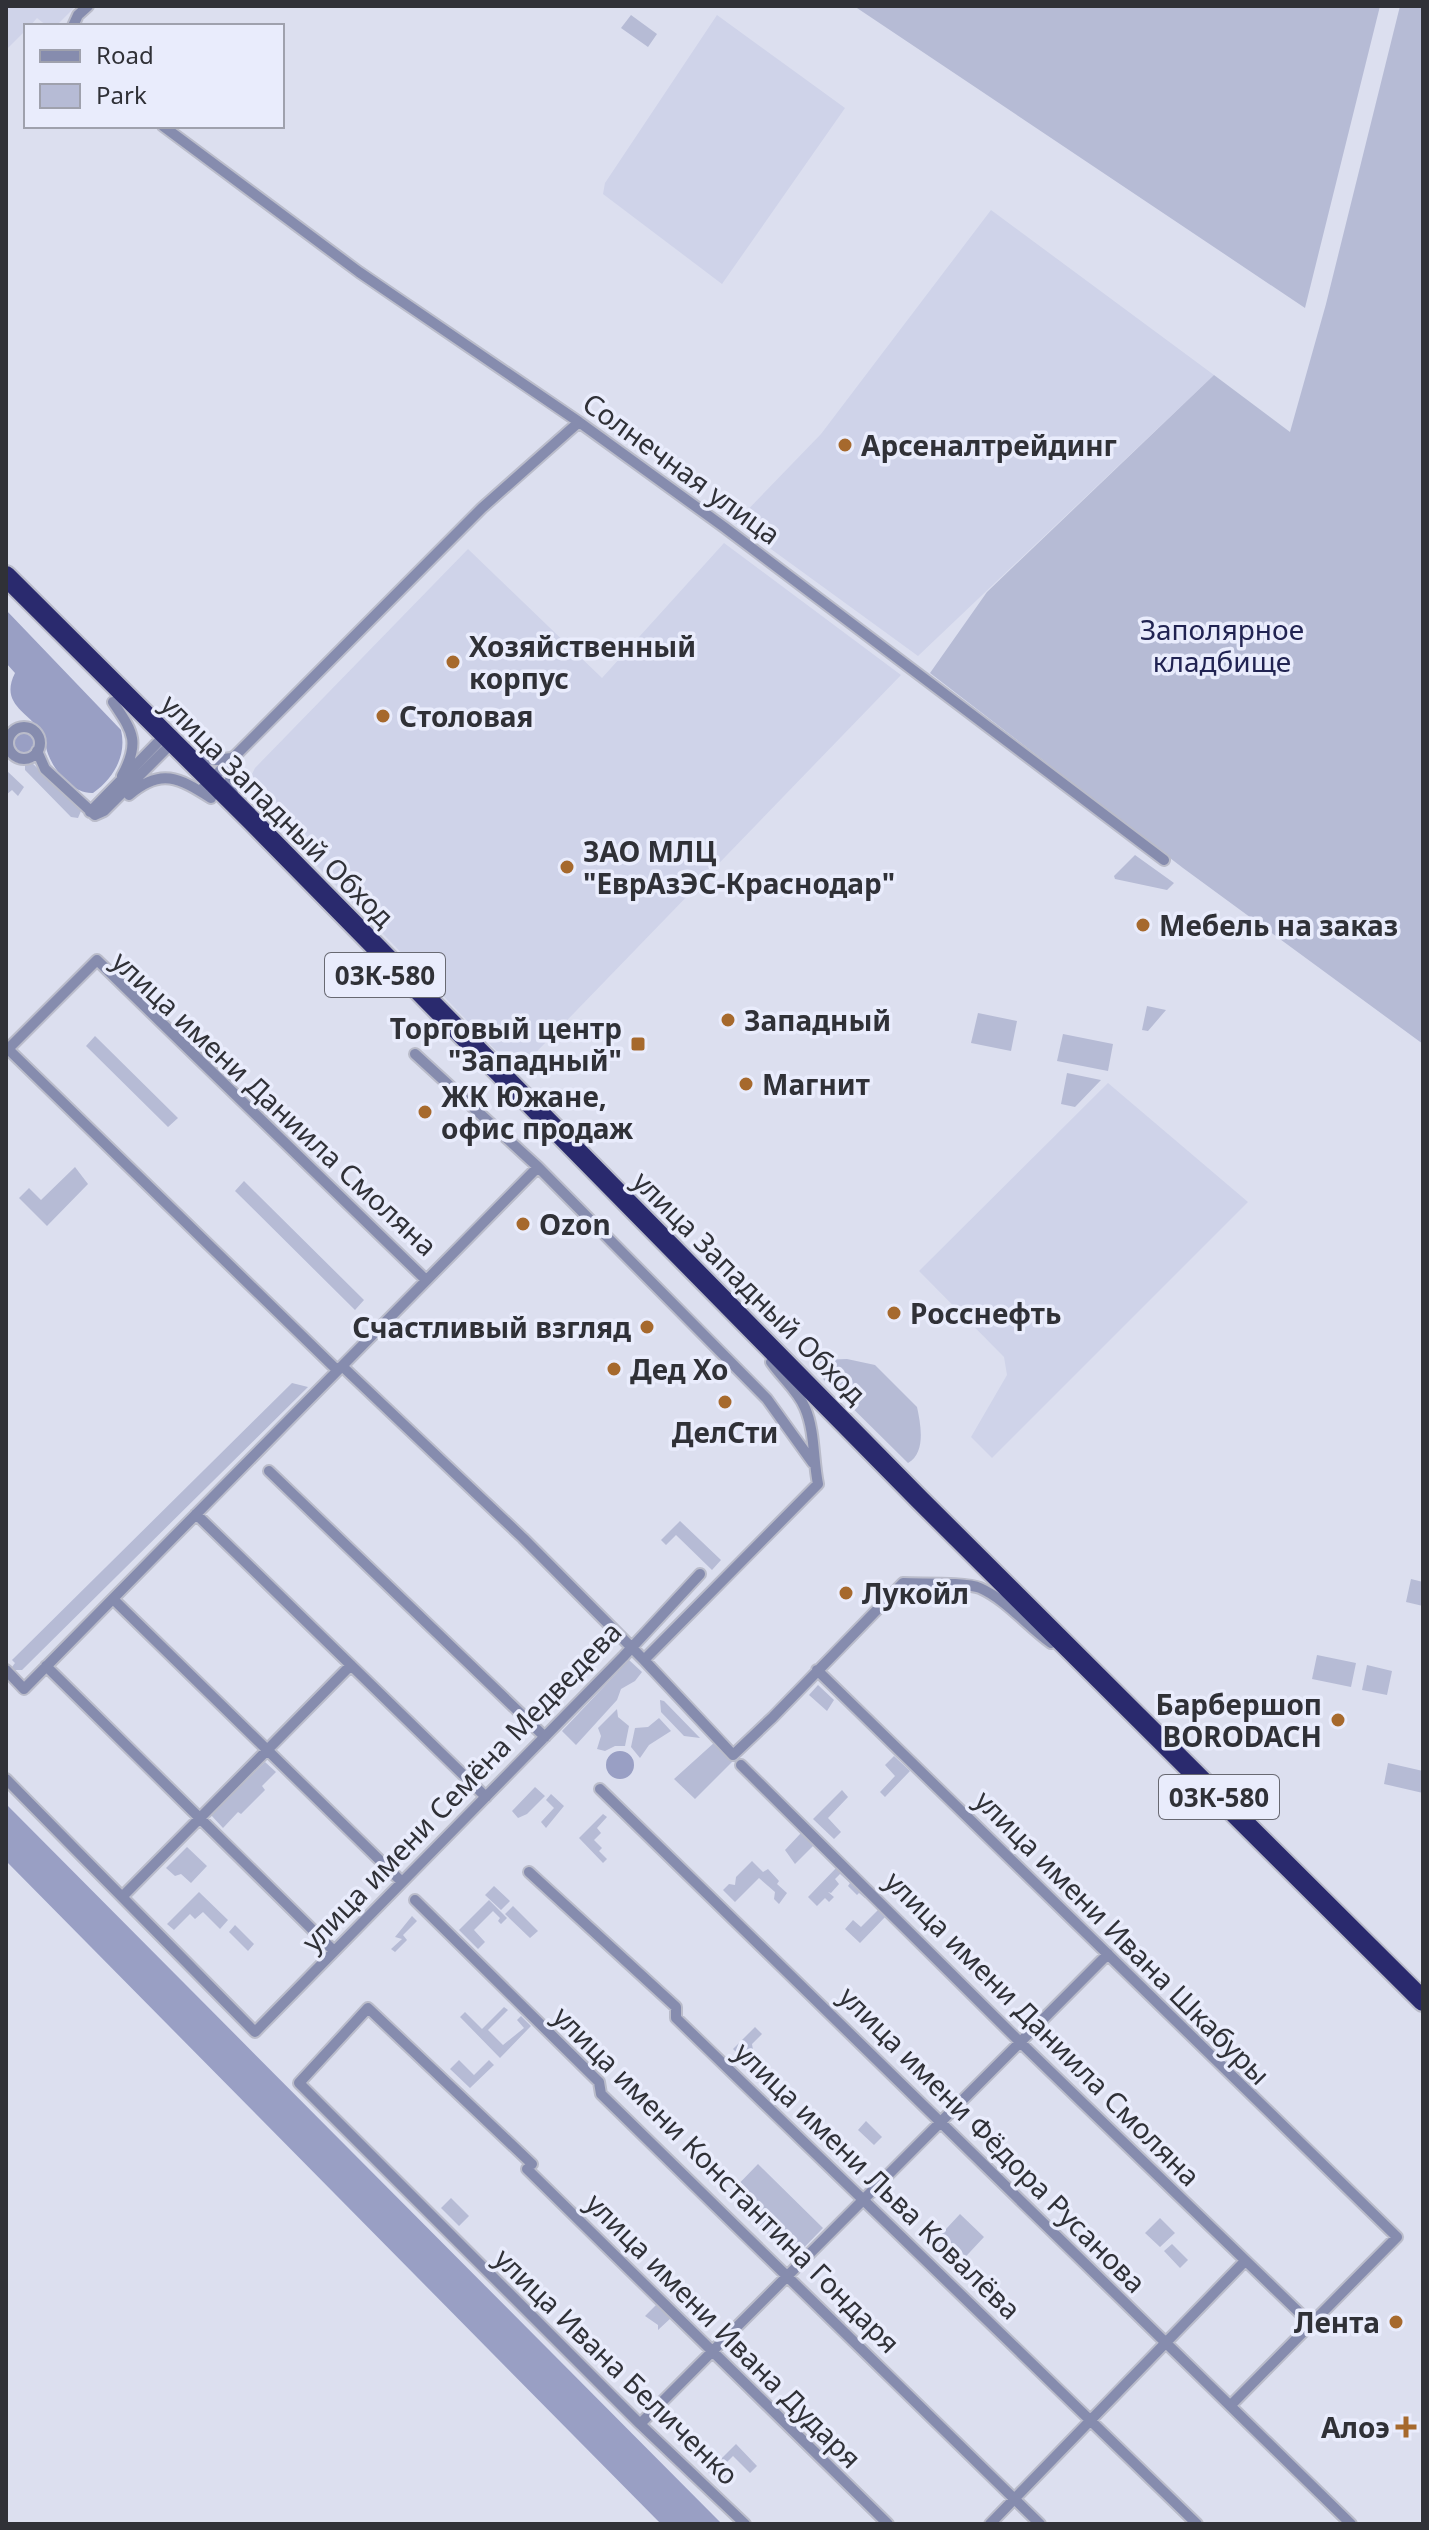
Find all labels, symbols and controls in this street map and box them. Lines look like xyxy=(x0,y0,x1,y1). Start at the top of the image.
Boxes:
legend xyxy=(24,24,284,128)
text: Road xyxy=(96,38,154,71)
text: Park xyxy=(96,78,147,111)
street label: Солнечная улица xyxy=(576,383,788,553)
place label: Арсеналтрейдинг xyxy=(861,426,1117,464)
marker: Арсеналтрейдинг xyxy=(836,436,854,454)
park label: Заполярное кладбище xyxy=(1140,610,1304,680)
place label: Хозяйственный корпус xyxy=(469,627,696,697)
marker: Хозяйственный корпус xyxy=(444,653,462,671)
street label: улица Западный Обход xyxy=(153,685,403,935)
place label: Столовая xyxy=(399,697,533,735)
marker: Столовая xyxy=(374,707,392,725)
place label: ЗАО МЛЦ "ЕврАзЭС-Краснодар" xyxy=(583,832,895,902)
marker: ЗАО МЛЦ "ЕврАзЭС-Краснодар" xyxy=(558,858,576,876)
place label: Мебель на заказ xyxy=(1159,906,1398,944)
marker: Мебель на заказ xyxy=(1134,916,1152,934)
street label: улица имени Даниила Смоляна xyxy=(104,942,446,1264)
road number: 03К-580 xyxy=(325,953,445,997)
place label: Западный xyxy=(744,1001,891,1039)
place label: Торговый центр "Западный" xyxy=(390,1009,622,1079)
marker: Западный xyxy=(719,1011,737,1029)
marker: Торговый центр "Западный" xyxy=(629,1035,647,1053)
place label: Магнит xyxy=(762,1065,870,1103)
marker: Магнит xyxy=(737,1075,755,1093)
place label: ЖК Южане, офис продаж xyxy=(441,1077,634,1147)
marker: ЖК Южане, офис продаж xyxy=(416,1103,434,1121)
street label: улица Западный Обход xyxy=(625,1162,875,1412)
place label: Ozon xyxy=(539,1205,611,1243)
marker: Ozon xyxy=(514,1215,532,1233)
place label: Росснефть xyxy=(910,1294,1061,1332)
marker: Росснефть xyxy=(885,1304,903,1322)
place label: Счастливый взгляд xyxy=(352,1308,631,1346)
marker: Счастливый взгляд xyxy=(638,1318,656,1336)
place label: Дед Хо xyxy=(630,1350,728,1388)
marker: Дед Хо xyxy=(605,1360,623,1378)
marker: ДелСти xyxy=(716,1393,734,1411)
place label: ДелСти xyxy=(672,1413,778,1451)
place label: Лукойл xyxy=(862,1574,969,1612)
marker: Лукойл xyxy=(837,1584,855,1602)
street label: улица имени Семёна Медведева xyxy=(293,1613,629,1959)
place label: Барбершоп BORODACH xyxy=(1155,1685,1322,1755)
marker: Барбершоп BORODACH xyxy=(1329,1711,1347,1729)
road number: 03К-580 xyxy=(1159,1775,1279,1819)
street label: улица имени Ивана Шкабуры xyxy=(967,1781,1279,2093)
street label: улица имени Даниила Смоляна xyxy=(877,1862,1209,2194)
street label: улица имени Фёдора Русанова xyxy=(831,1977,1155,2301)
street label: улица имени Константина Гондаря xyxy=(545,1997,909,2361)
street label: улица имени Льва Ковалёва xyxy=(727,2033,1029,2327)
street label: улица имени Ивана Дударя xyxy=(578,2184,870,2476)
street label: улица Ивана Беличенко xyxy=(487,2239,747,2493)
place label: Лента xyxy=(1294,2303,1380,2341)
marker: Лента xyxy=(1387,2313,1405,2331)
place label: Алоэ xyxy=(1321,2408,1390,2446)
marker: Алоэ xyxy=(1397,2418,1415,2436)

